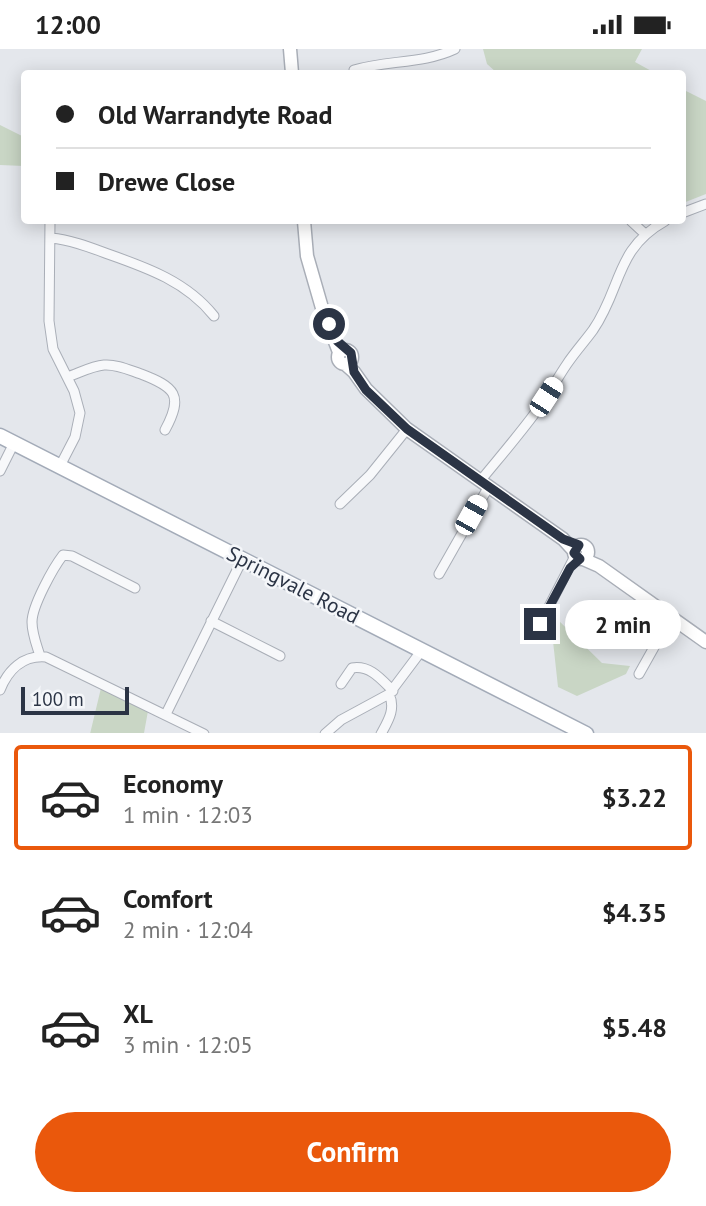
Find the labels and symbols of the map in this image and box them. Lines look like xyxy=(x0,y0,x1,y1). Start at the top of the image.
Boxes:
route start xyxy=(313,308,345,340)
car xyxy=(526,374,567,420)
car xyxy=(452,492,491,538)
street label: Springvale Road xyxy=(222,540,364,630)
callout: 2 min xyxy=(564,599,680,649)
route end xyxy=(524,608,556,640)
scale bar xyxy=(21,685,130,716)

